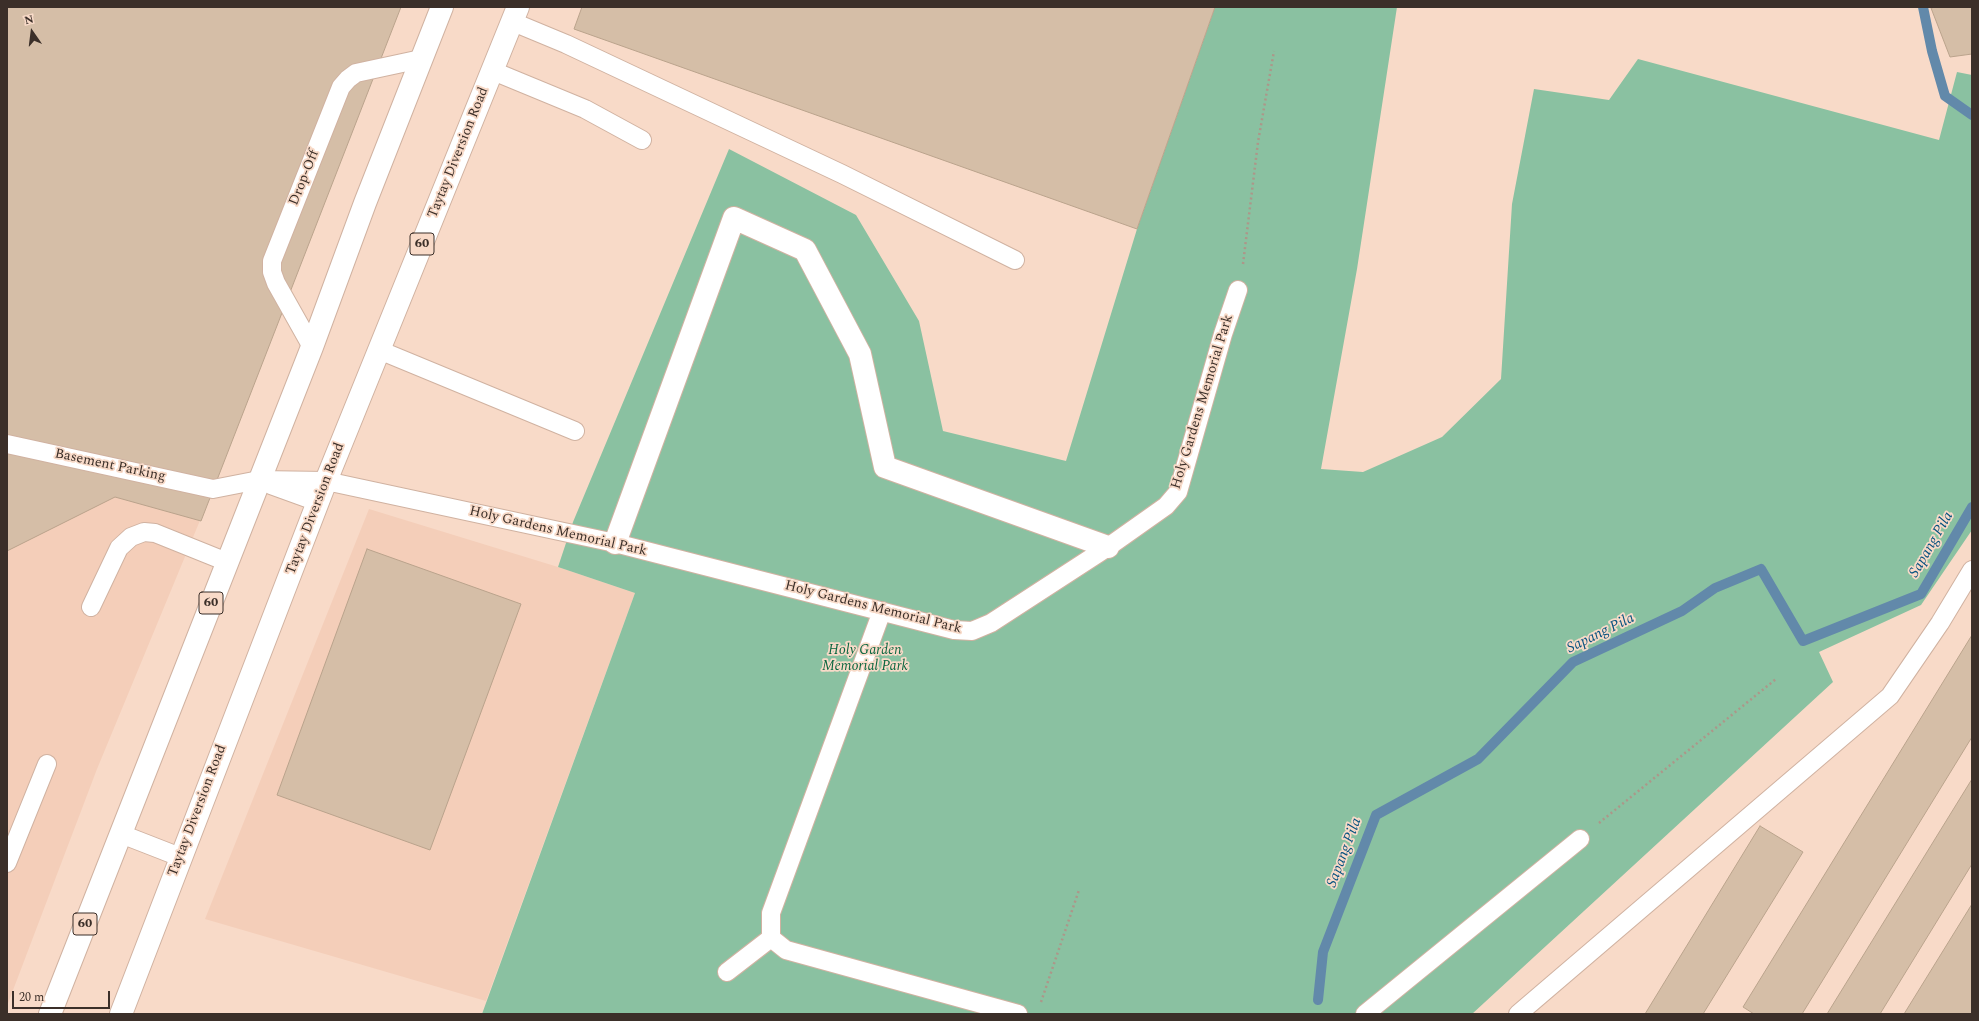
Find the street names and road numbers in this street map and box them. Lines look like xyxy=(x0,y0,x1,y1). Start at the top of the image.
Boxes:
street label: Taytay Diversion Road xyxy=(425,85,493,221)
street label: Drop-Off xyxy=(286,148,324,208)
road number: 60 xyxy=(410,233,434,255)
street label: Holy Gardens Memorial Park xyxy=(1168,313,1238,491)
street label: Taytay Diversion Road xyxy=(283,441,349,577)
street label: Basement Parking xyxy=(53,446,167,486)
street label: Holy Gardens Memorial Park xyxy=(468,503,648,561)
street label: Holy Gardens Memorial Park xyxy=(783,578,963,638)
road number: 60 xyxy=(199,592,223,614)
street label: Taytay Diversion Road xyxy=(165,743,231,879)
road number: 60 xyxy=(73,913,97,935)

